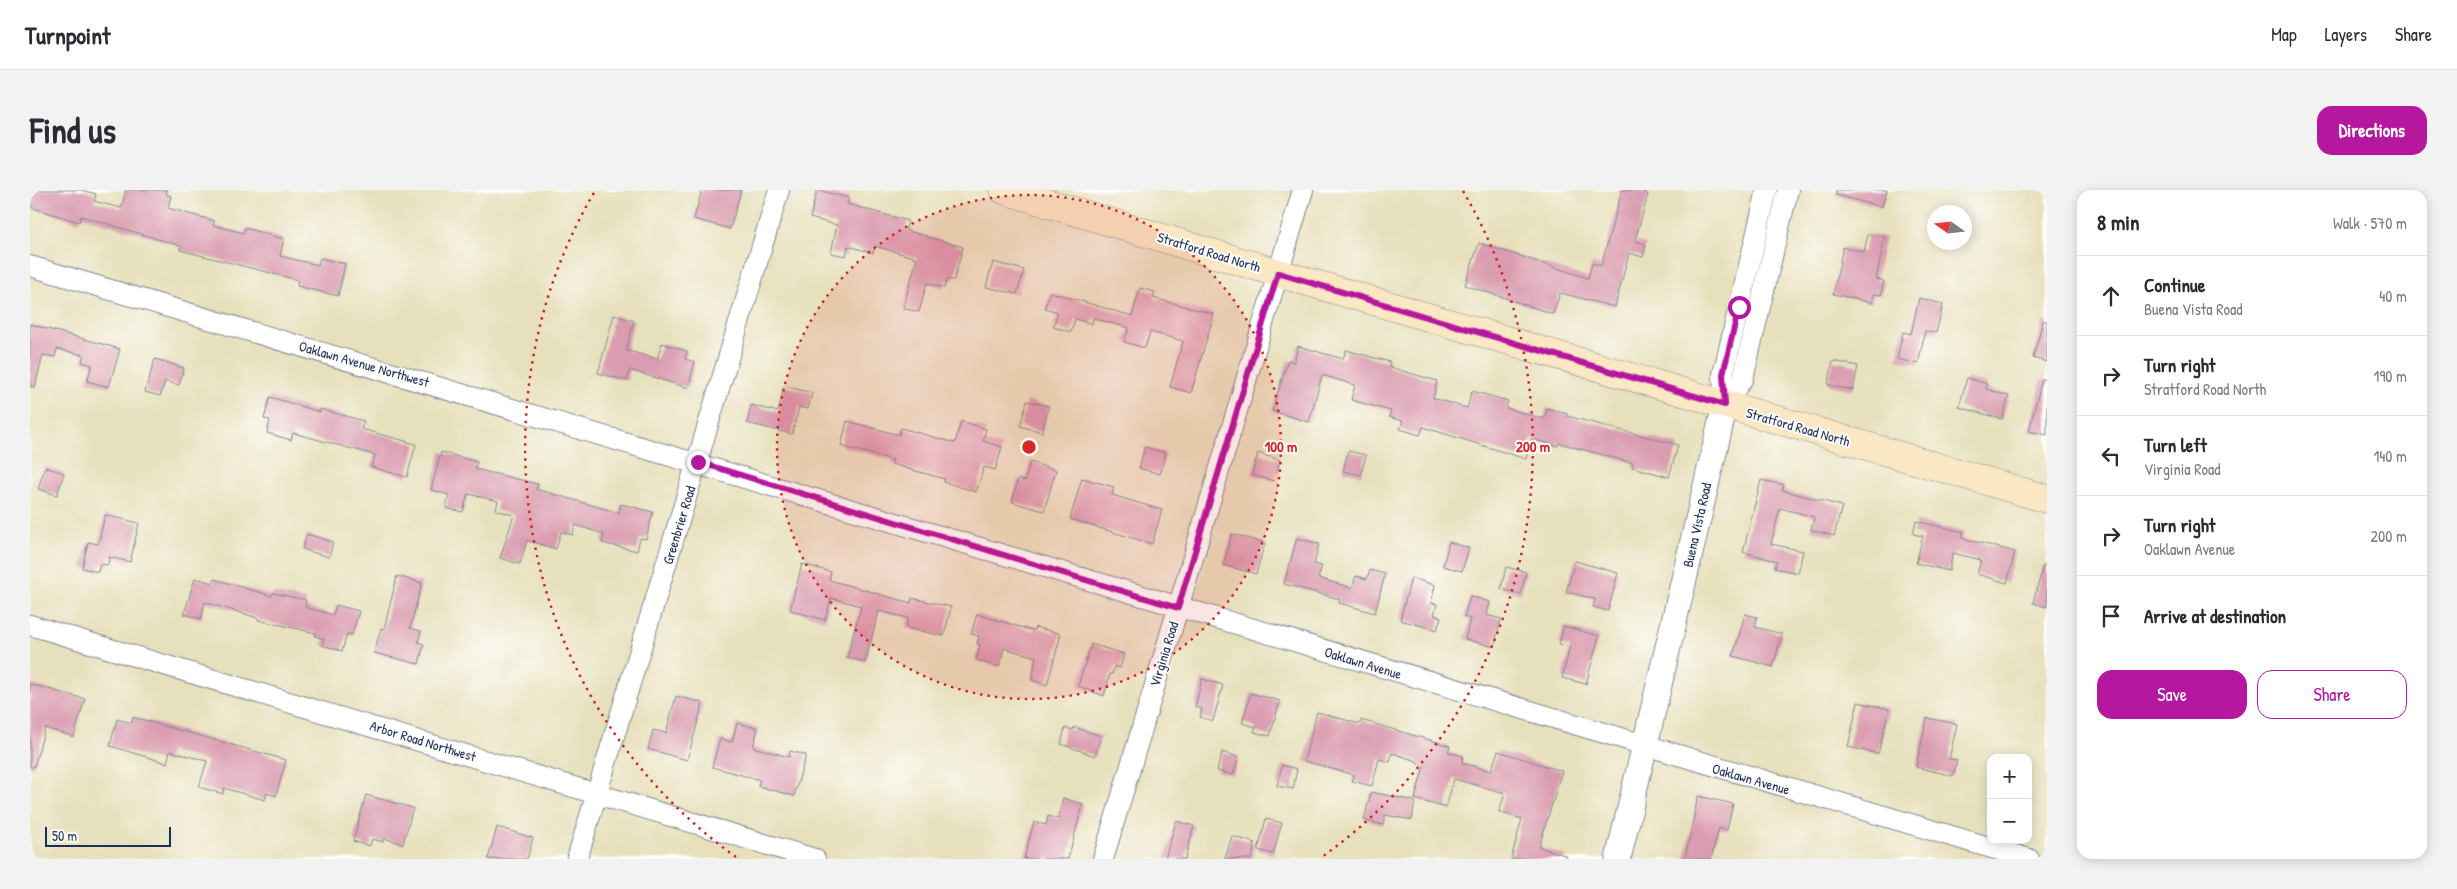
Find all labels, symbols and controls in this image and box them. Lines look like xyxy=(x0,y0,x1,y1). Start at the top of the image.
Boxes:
text: Turnpoint xyxy=(25,19,110,51)
text: Map xyxy=(2271,22,2297,47)
text: Layers xyxy=(2325,22,2367,47)
text: Share xyxy=(2395,22,2432,47)
button: Directions xyxy=(2317,106,2427,155)
text: Find us xyxy=(30,107,116,154)
north arrow xyxy=(1927,205,1972,250)
text: 8 min xyxy=(2097,208,2139,237)
text: Walk · 570 m xyxy=(2333,212,2407,234)
street label: Stratford Road North xyxy=(1155,227,1263,276)
text: Continue xyxy=(2144,272,2205,298)
icon: ahead xyxy=(2097,282,2125,310)
text: 40 m xyxy=(2379,285,2407,307)
route start xyxy=(1728,296,1751,319)
text: Buena Vista Road xyxy=(2144,298,2242,320)
street label: Oaklawn Avenue Northwest xyxy=(297,336,432,391)
text: Turn right xyxy=(2144,352,2215,378)
icon: right xyxy=(2097,362,2125,390)
text: 190 m xyxy=(2374,365,2407,387)
text: Stratford Road North xyxy=(2144,378,2266,400)
street label: Stratford Road North xyxy=(1744,403,1852,450)
text: Turn left xyxy=(2144,432,2207,458)
text: 100 m xyxy=(1265,436,1297,457)
text: 200 m xyxy=(1516,436,1550,457)
centre of rings xyxy=(1020,438,1038,456)
icon: left xyxy=(2097,442,2125,470)
text: 140 m xyxy=(2373,445,2407,467)
route end xyxy=(687,451,710,474)
text: Virginia Road xyxy=(2144,458,2220,480)
street label: Buena Vista Road xyxy=(1678,480,1716,569)
street label: Greenbrier Road xyxy=(658,483,700,566)
text: Turn right xyxy=(2144,512,2215,538)
icon: right xyxy=(2097,522,2125,550)
text: 200 m xyxy=(2371,525,2407,547)
text: Oaklawn Avenue xyxy=(2144,538,2235,560)
icon: arrive xyxy=(2097,602,2125,630)
text: Arrive at destination xyxy=(2144,603,2286,629)
street label: Virginia Road xyxy=(1145,619,1183,689)
street label: Oaklawn Avenue xyxy=(1322,642,1405,683)
button: Save xyxy=(2097,670,2247,719)
button: Share xyxy=(2257,670,2407,719)
street label: Arbor Road Northwest xyxy=(368,715,479,766)
map controls xyxy=(1987,754,2032,844)
button: + xyxy=(1987,754,2032,799)
street label: Oaklawn Avenue xyxy=(1710,758,1793,799)
button: − xyxy=(1987,799,2032,844)
scale bar xyxy=(45,824,171,847)
text: 50 m xyxy=(52,826,77,845)

